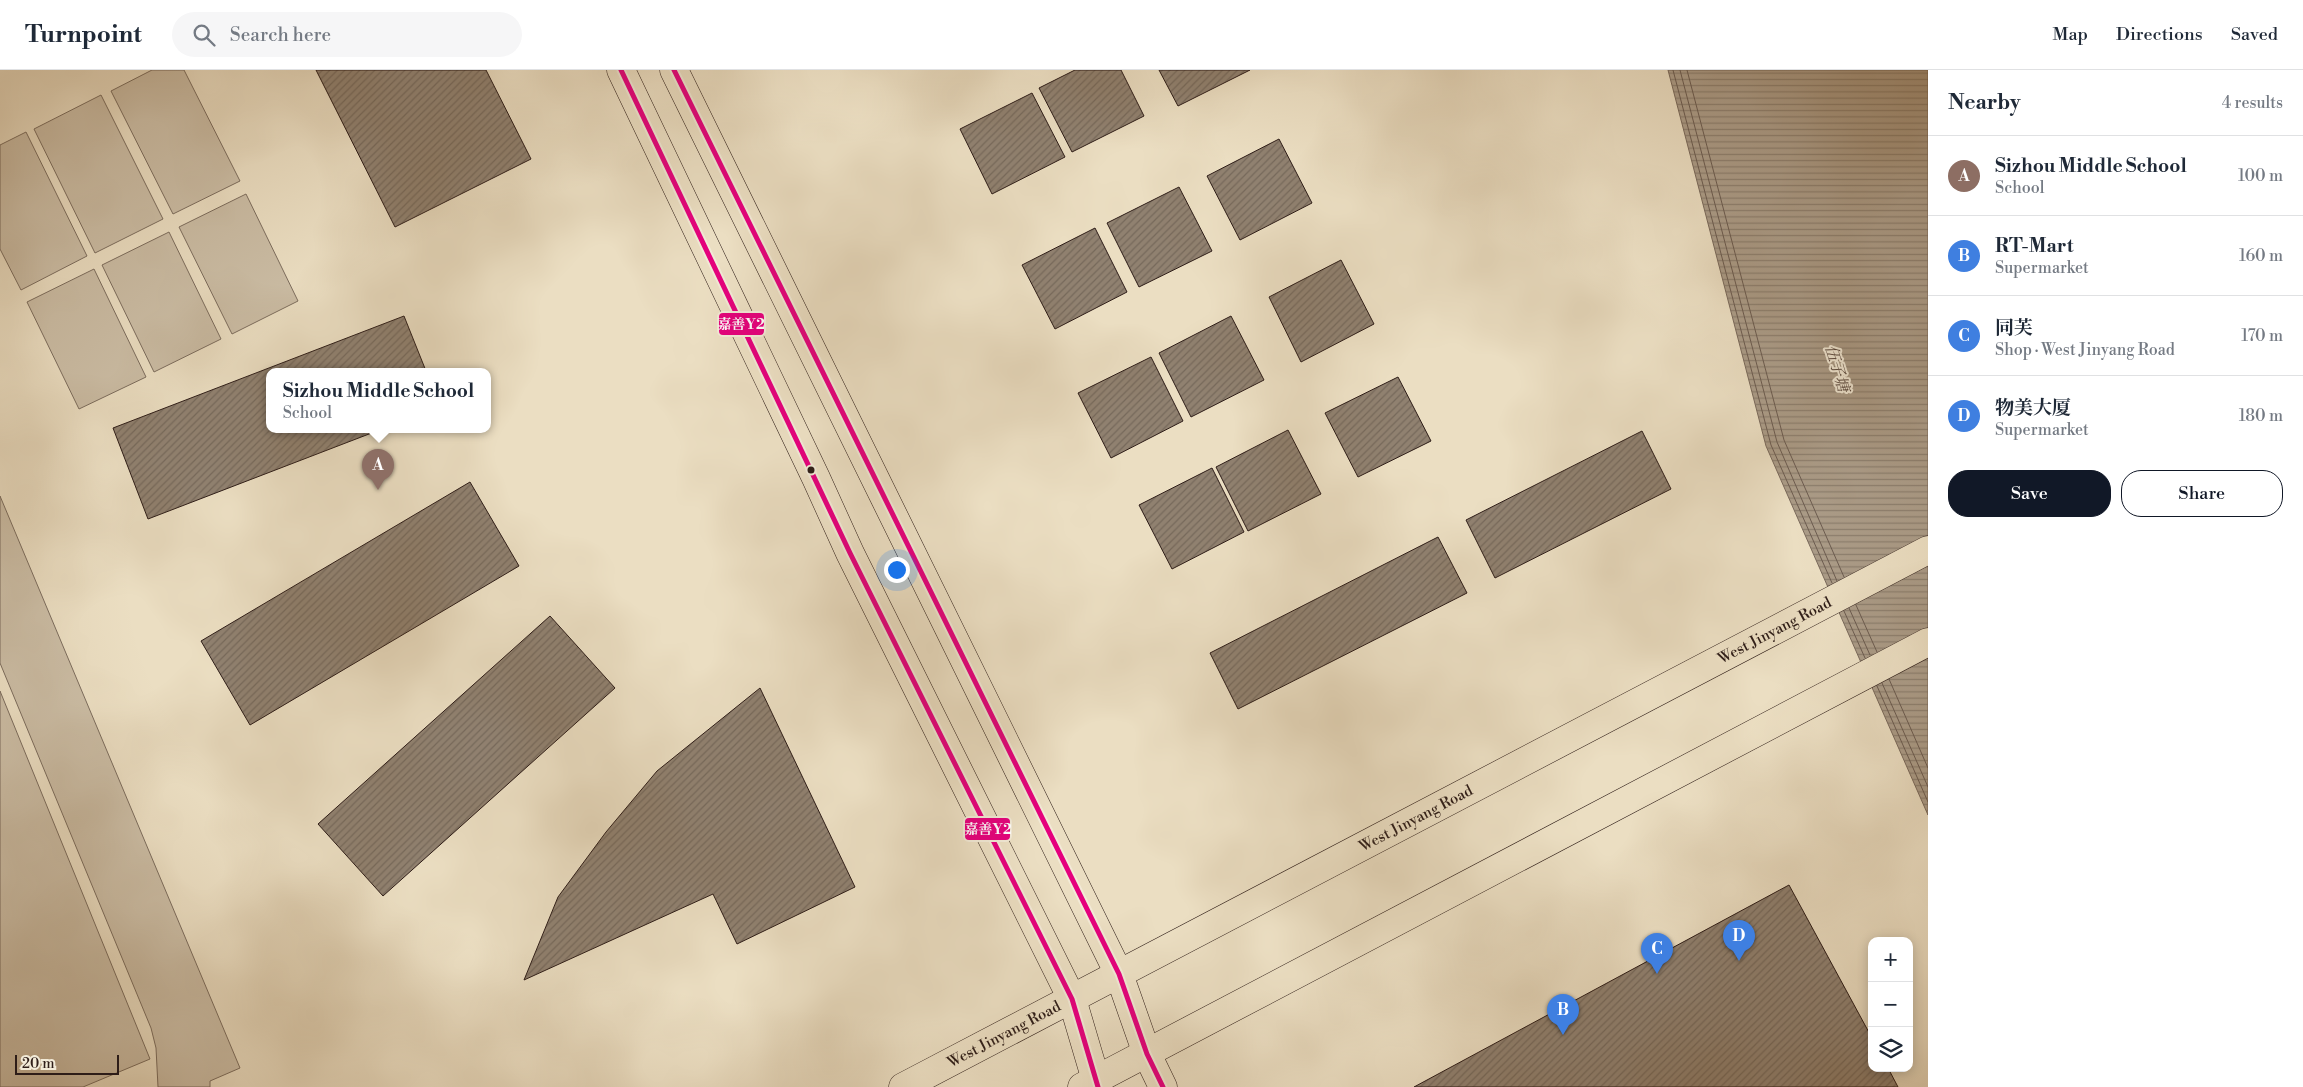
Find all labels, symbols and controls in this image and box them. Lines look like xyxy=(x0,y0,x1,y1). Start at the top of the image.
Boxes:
search box xyxy=(172,12,522,57)
text: Turnpoint xyxy=(25,20,142,50)
icon: search xyxy=(190,21,218,49)
text: Search here xyxy=(230,23,331,47)
text: Map xyxy=(2052,23,2088,46)
text: Directions xyxy=(2116,23,2203,46)
text: Saved xyxy=(2231,23,2278,46)
text: Nearby xyxy=(1948,90,2021,116)
text: 4 results xyxy=(2222,93,2283,113)
text: Sizhou Middle School xyxy=(1995,154,2187,178)
text: A xyxy=(1958,166,1970,186)
text: 100 m xyxy=(2238,166,2283,186)
text: School xyxy=(1995,178,2044,198)
text: RT-Mart xyxy=(1995,234,2074,258)
text: B xyxy=(1958,246,1970,266)
text: 160 m xyxy=(2239,246,2283,266)
text: Supermarket xyxy=(1995,258,2089,278)
line badge: 嘉善Y2 xyxy=(718,312,765,336)
text: 嘉善Y2 xyxy=(717,316,765,334)
text: 同芙 xyxy=(1995,316,2033,340)
text: C xyxy=(1958,326,1970,346)
text: 170 m xyxy=(2241,326,2283,346)
text: Shop · West Jinyang Road xyxy=(1995,340,2175,360)
water label: 伍子塘 xyxy=(1820,342,1854,397)
popup xyxy=(266,368,491,433)
text: Sizhou Middle School xyxy=(283,379,474,403)
text: 物美大厦 xyxy=(1995,396,2071,420)
text: School xyxy=(283,403,332,423)
text: D xyxy=(1958,406,1970,426)
text: 180 m xyxy=(2239,406,2283,426)
text: Supermarket xyxy=(1995,420,2089,440)
pin: A xyxy=(362,449,394,490)
unlabelled marker xyxy=(806,465,816,475)
button: Save xyxy=(1948,470,2111,517)
button: Share xyxy=(2121,470,2283,517)
your location xyxy=(884,557,910,583)
street label: West Jinyang Road xyxy=(1714,593,1835,669)
street label: West Jinyang Road xyxy=(1355,781,1477,857)
line badge: 嘉善Y2 xyxy=(964,817,1011,841)
text: 嘉善Y2 xyxy=(964,821,1012,839)
pin: D xyxy=(1723,920,1755,961)
pin: C xyxy=(1641,933,1673,974)
map controls xyxy=(1868,937,1913,1072)
button: + xyxy=(1868,937,1913,982)
button: − xyxy=(1868,982,1913,1027)
pin: B xyxy=(1547,994,1579,1035)
street label: West Jinyang Road xyxy=(943,997,1065,1073)
button: layers xyxy=(1868,1027,1913,1072)
scale bar xyxy=(15,1052,119,1075)
text: 20 m xyxy=(22,1055,54,1073)

